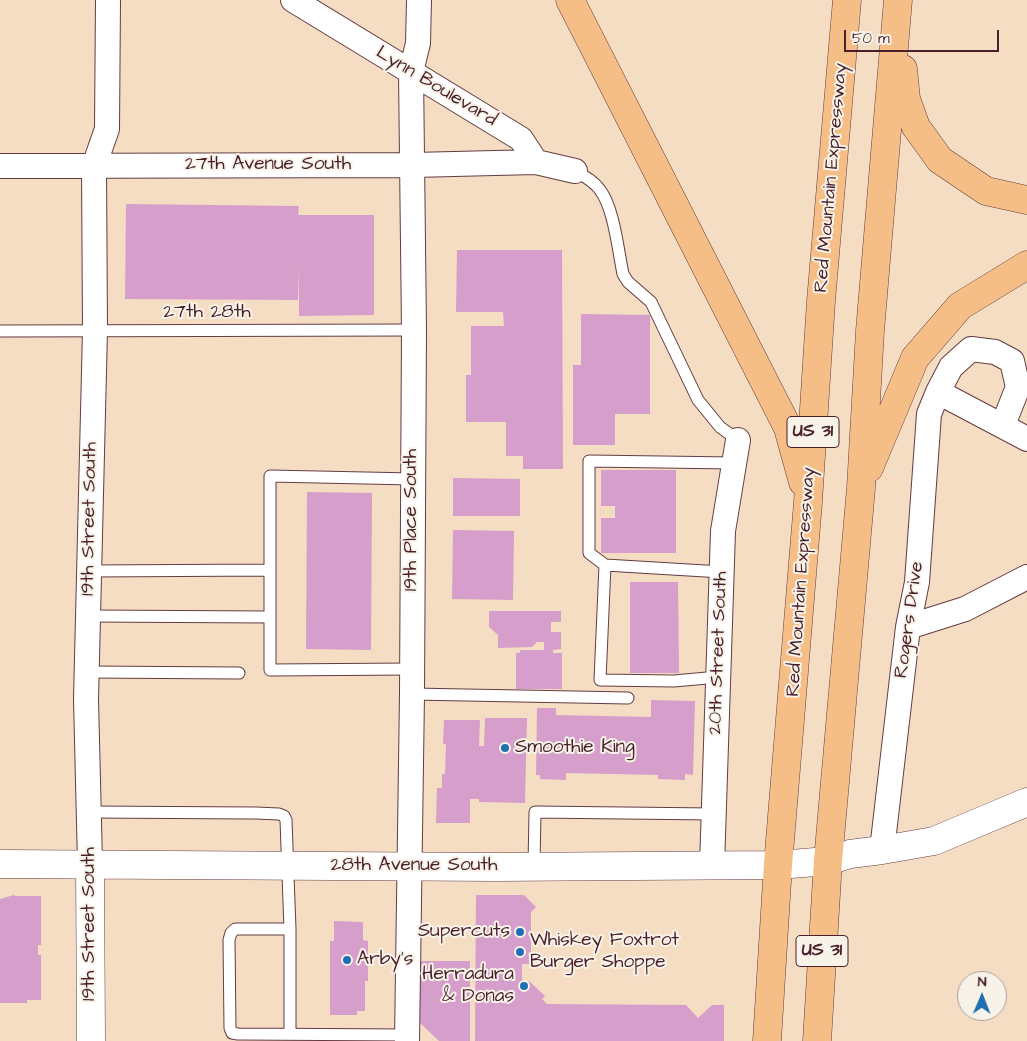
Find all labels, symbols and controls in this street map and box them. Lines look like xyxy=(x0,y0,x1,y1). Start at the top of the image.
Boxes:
scale bar xyxy=(847,20,1002,52)
text: 50 m xyxy=(852,28,890,49)
street label: Lynn Boulevard xyxy=(371,42,501,132)
street label: Red Mountain Expressway xyxy=(811,62,853,294)
street label: 27th Avenue South xyxy=(185,154,351,176)
street label: 27th 28th xyxy=(163,302,251,324)
road number: US 31 xyxy=(787,417,839,448)
street label: 19th Street South xyxy=(77,442,103,596)
street label: 19th Place South xyxy=(401,449,423,591)
street label: Red Mountain Expressway xyxy=(783,466,821,698)
street label: Rogers Drive xyxy=(891,560,929,680)
street label: 20th Street South xyxy=(705,571,733,735)
place label: Smoothie King xyxy=(515,737,635,759)
marker: Smoothie King xyxy=(499,742,511,754)
street label: 19th Street South xyxy=(79,847,101,1001)
street label: 28th Avenue South xyxy=(331,855,497,877)
place label: Supercuts xyxy=(418,921,510,943)
marker: Supercuts xyxy=(514,926,526,938)
place label: Whiskey Foxtrot Burger Shoppe xyxy=(530,930,679,974)
road number: US 31 xyxy=(796,936,848,966)
marker: Whiskey Foxtrot Burger Shoppe xyxy=(514,946,526,958)
place label: Arby's xyxy=(357,949,413,971)
marker: Arby's xyxy=(341,954,353,966)
place label: Herradura & Donas xyxy=(422,964,514,1008)
north arrow xyxy=(957,971,1007,1021)
text: N xyxy=(978,972,987,992)
marker: Herradura & Donas xyxy=(518,980,530,992)

